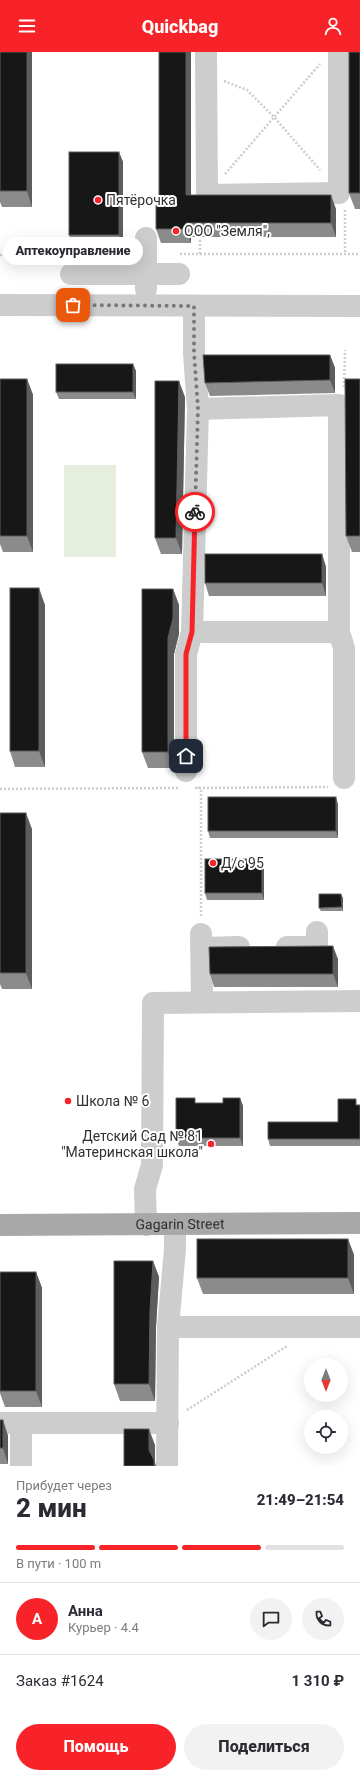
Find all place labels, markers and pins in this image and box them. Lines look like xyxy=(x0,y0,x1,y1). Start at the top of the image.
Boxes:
place label: Пятёрочка xyxy=(106,192,176,208)
marker: Пятёрочка xyxy=(93,195,103,205)
place label: ООО "Земля", xyxy=(184,223,270,239)
marker: ООО "Земля", xyxy=(171,226,181,236)
callout: Аптекоуправление xyxy=(3,237,143,265)
pin xyxy=(56,288,90,322)
pin xyxy=(169,739,203,773)
place label: Д/с 95 xyxy=(221,855,264,871)
marker: Д/с 95 xyxy=(208,858,218,868)
place label: Школа № 6 xyxy=(76,1093,150,1109)
marker: Школа № 6 xyxy=(63,1096,73,1106)
place label: Детский Сад № 81 "Материнская школа" xyxy=(61,1128,203,1160)
marker: Детский Сад № 81 "Материнская школа" xyxy=(206,1139,216,1149)

